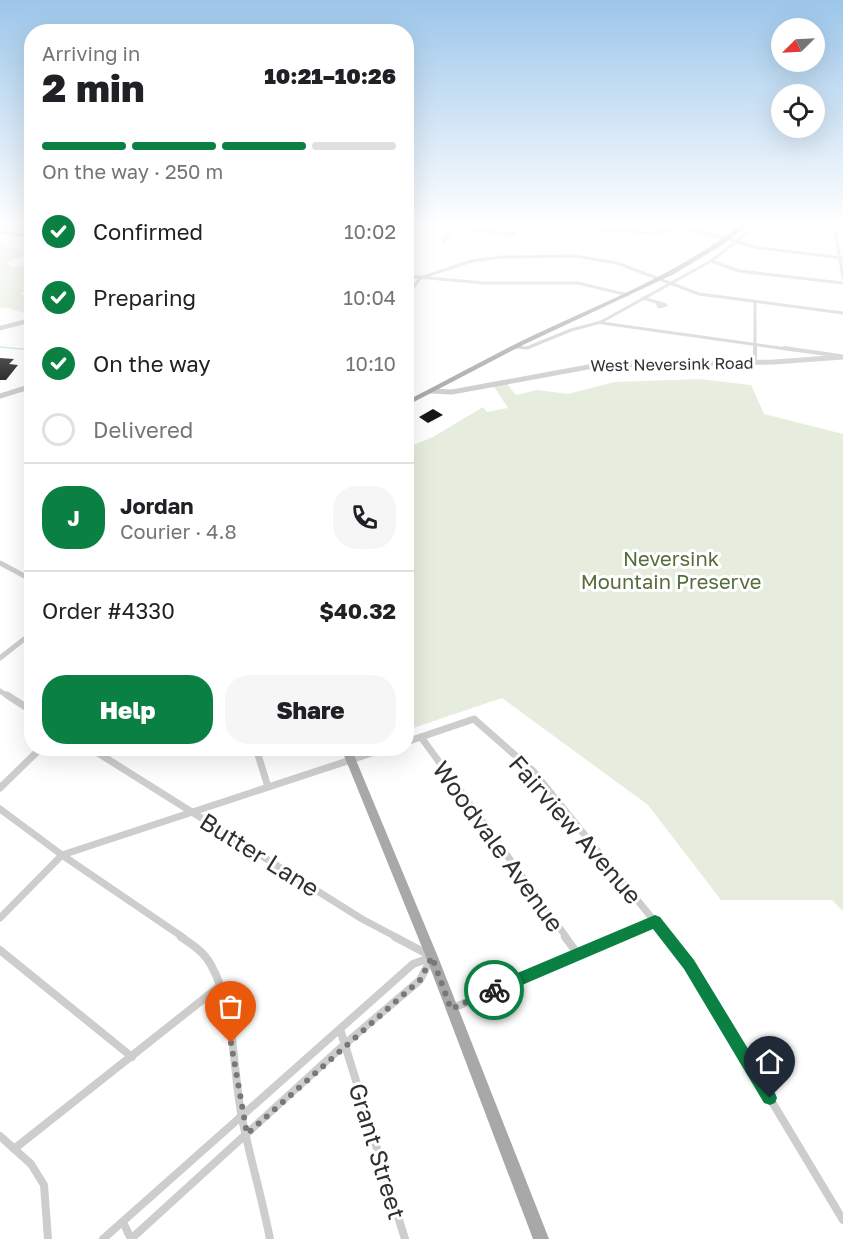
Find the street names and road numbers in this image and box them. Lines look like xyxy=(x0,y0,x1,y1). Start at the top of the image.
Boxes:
street label: West Neversink Road xyxy=(590,353,754,375)
street label: Fairview Avenue xyxy=(504,749,648,909)
street label: Woodvale Avenue xyxy=(427,755,571,937)
street label: Butter Lane xyxy=(195,806,325,902)
street label: Grant Street xyxy=(344,1079,412,1223)

